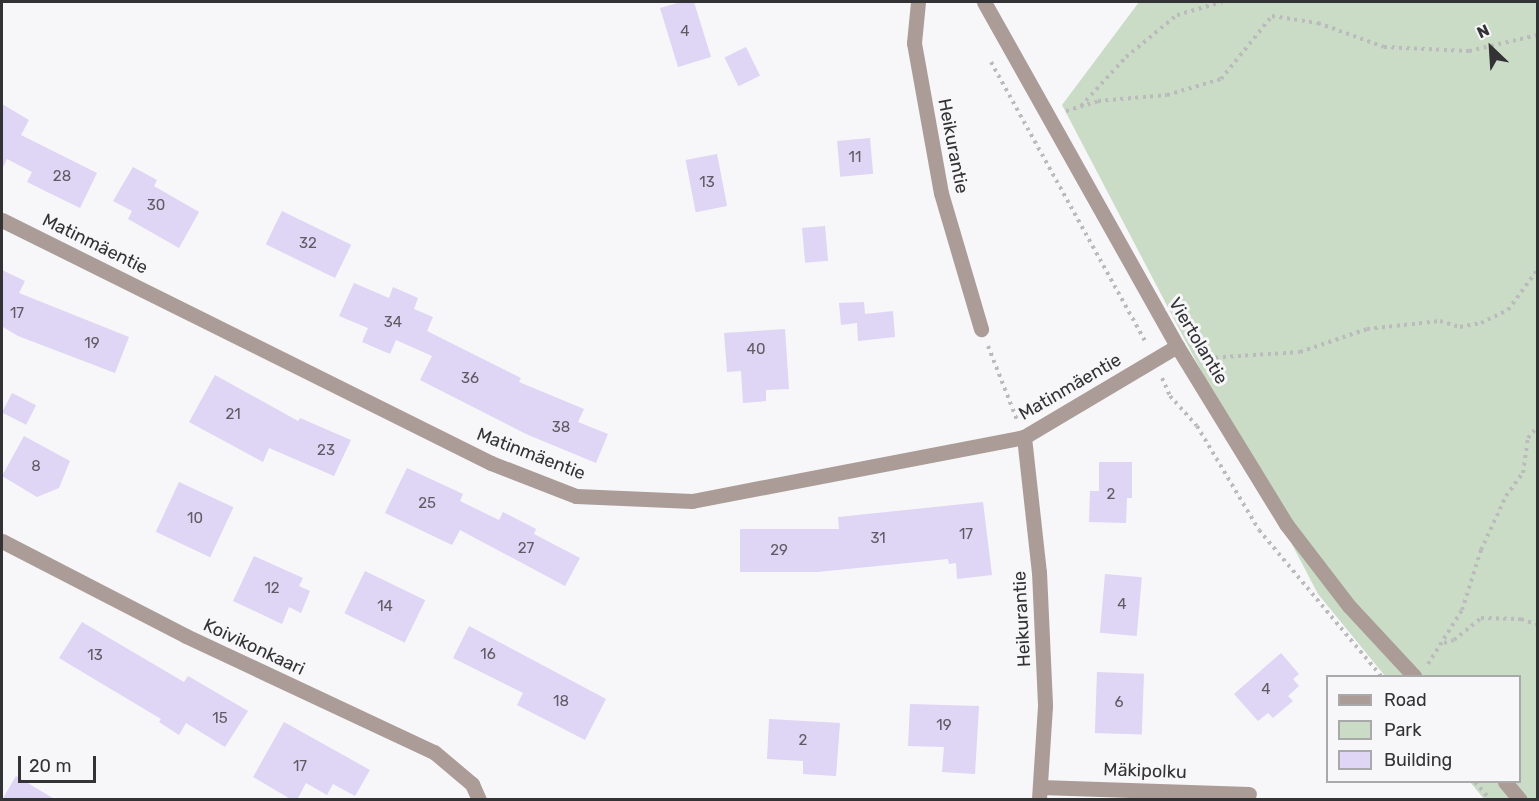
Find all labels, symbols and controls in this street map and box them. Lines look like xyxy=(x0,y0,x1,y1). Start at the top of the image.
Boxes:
north arrow xyxy=(1461,18,1521,78)
text: N xyxy=(1474,20,1492,42)
house number: 4 xyxy=(680,23,690,41)
street label: Heikurantie xyxy=(933,97,973,195)
house number: 11 xyxy=(849,149,861,167)
house number: 28 xyxy=(53,168,71,186)
house number: 13 xyxy=(699,174,715,192)
house number: 30 xyxy=(147,197,165,215)
street label: Matinmäentie xyxy=(39,209,151,279)
house number: 32 xyxy=(299,235,317,253)
street label: Viertolantie xyxy=(1164,294,1232,388)
house number: 17 xyxy=(10,305,24,323)
house number: 34 xyxy=(384,314,402,332)
house number: 19 xyxy=(84,335,100,353)
house number: 40 xyxy=(747,341,765,359)
street label: Matinmäentie xyxy=(1015,349,1125,425)
house number: 36 xyxy=(461,370,479,388)
house number: 21 xyxy=(225,406,241,424)
house number: 38 xyxy=(552,419,570,437)
street label: Matinmäentie xyxy=(474,423,588,485)
house number: 23 xyxy=(317,442,335,460)
house number: 8 xyxy=(31,458,41,476)
house number: 2 xyxy=(1107,486,1115,504)
house number: 25 xyxy=(418,495,436,513)
house number: 10 xyxy=(187,510,203,528)
house number: 17 xyxy=(959,526,973,544)
house number: 31 xyxy=(870,530,886,548)
house number: 27 xyxy=(518,540,534,558)
house number: 29 xyxy=(770,542,788,560)
street label: Heikurantie xyxy=(1009,570,1035,668)
house number: 12 xyxy=(264,580,280,598)
house number: 4 xyxy=(1117,596,1127,614)
house number: 14 xyxy=(377,598,393,616)
street label: Koivikonkaari xyxy=(200,614,308,680)
house number: 16 xyxy=(480,646,496,664)
house number: 13 xyxy=(87,647,103,665)
legend xyxy=(1326,675,1521,783)
house number: 4 xyxy=(1261,681,1271,699)
text: Road xyxy=(1384,689,1427,711)
house number: 18 xyxy=(553,693,569,711)
house number: 6 xyxy=(1114,694,1124,712)
house number: 15 xyxy=(212,710,228,728)
house number: 19 xyxy=(936,717,952,735)
text: Park xyxy=(1384,719,1421,741)
house number: 2 xyxy=(799,732,807,750)
scale bar xyxy=(21,744,99,782)
text: Building xyxy=(1384,749,1452,771)
text: 20 m xyxy=(29,755,71,777)
house number: 17 xyxy=(293,758,307,776)
street label: Mäkipolku xyxy=(1103,759,1187,783)

